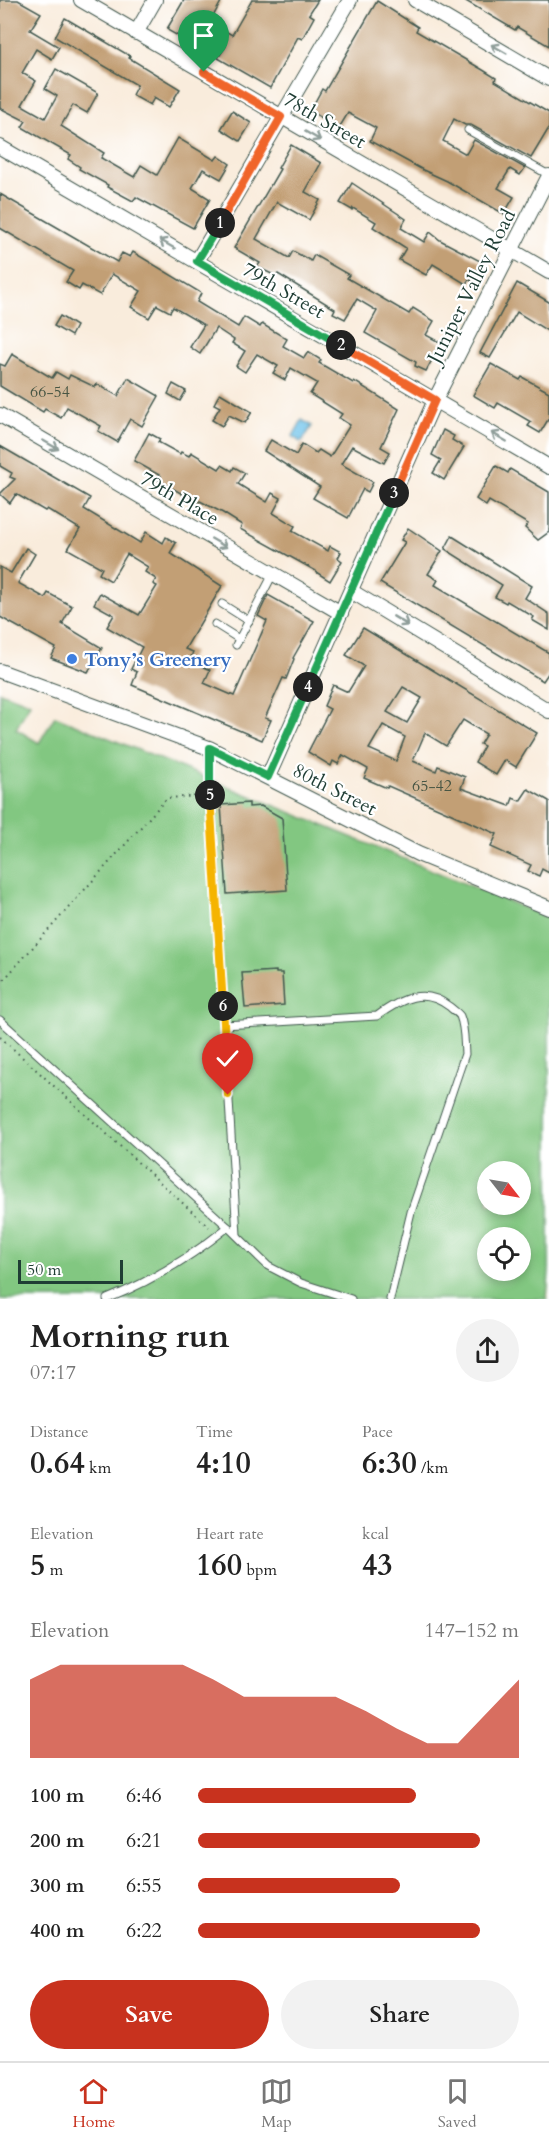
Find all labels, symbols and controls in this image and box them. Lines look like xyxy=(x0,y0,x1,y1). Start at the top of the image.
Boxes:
pin xyxy=(178,10,229,72)
icon: arrive xyxy=(187,19,220,52)
one-way arrow xyxy=(490,43,508,54)
street label: 78th Street xyxy=(278,86,372,155)
one-way arrow xyxy=(304,130,321,142)
street label: Juniper Valley Road xyxy=(420,204,522,371)
pin: 1 xyxy=(205,208,235,238)
text: 1 xyxy=(216,212,224,234)
one-way arrow xyxy=(159,237,176,249)
street label: 79th Street xyxy=(237,256,331,325)
pin: 2 xyxy=(326,330,356,360)
text: 2 xyxy=(337,334,345,356)
house number: 66-54 xyxy=(30,381,70,403)
one-way arrow xyxy=(490,431,508,442)
one-way arrow xyxy=(42,439,59,451)
street label: 79th Place xyxy=(135,465,224,532)
pin: 3 xyxy=(379,478,409,508)
text: 3 xyxy=(390,482,398,504)
one-way arrow xyxy=(210,537,227,549)
one-way arrow xyxy=(392,616,409,628)
place label: Tony’s Greenery xyxy=(84,646,232,673)
marker: Tony’s Greenery xyxy=(65,652,79,666)
pin: 4 xyxy=(293,672,323,702)
text: 4 xyxy=(304,676,312,698)
street label: 80th Street xyxy=(288,757,382,822)
house number: 65-42 xyxy=(412,775,452,797)
pin: 5 xyxy=(195,780,225,810)
text: 5 xyxy=(206,784,214,806)
pin: 6 xyxy=(208,991,238,1021)
text: 6 xyxy=(219,995,227,1017)
pin xyxy=(202,1033,253,1095)
icon: check xyxy=(211,1042,244,1075)
north arrow xyxy=(477,1161,531,1215)
map controls xyxy=(477,1161,531,1281)
button: locate xyxy=(477,1227,531,1281)
scale bar xyxy=(18,1257,123,1284)
text: 50 m xyxy=(27,1259,61,1281)
text: Morning run xyxy=(30,1314,230,1359)
button: share xyxy=(456,1319,519,1382)
text: 07:17 xyxy=(30,1359,76,1386)
text: Distance xyxy=(30,1421,88,1443)
text: Time xyxy=(196,1421,233,1443)
text: Pace xyxy=(362,1421,393,1443)
text: 0.64 xyxy=(30,1443,85,1484)
text: 4:10 xyxy=(196,1443,251,1484)
text: 6:30 xyxy=(362,1443,417,1484)
text: km xyxy=(85,1457,111,1479)
text: /km xyxy=(417,1457,448,1479)
text: Elevation xyxy=(30,1523,94,1545)
text: Heart rate xyxy=(196,1523,264,1545)
text: kcal xyxy=(362,1523,389,1545)
text: 5 xyxy=(30,1545,45,1586)
text: 160 xyxy=(196,1545,242,1586)
text: 43 xyxy=(362,1545,393,1586)
text: m xyxy=(45,1559,63,1581)
text: bpm xyxy=(242,1559,277,1581)
text: Elevation xyxy=(30,1617,109,1644)
text: 147–152 m xyxy=(424,1617,519,1644)
text: 100 m xyxy=(30,1782,85,1809)
text: 6:46 xyxy=(126,1782,162,1809)
text: 200 m xyxy=(30,1827,85,1854)
text: 6:21 xyxy=(126,1827,162,1854)
text: 300 m xyxy=(30,1872,85,1899)
text: 6:55 xyxy=(126,1872,162,1899)
text: 400 m xyxy=(30,1917,85,1944)
text: 6:22 xyxy=(126,1917,162,1944)
button: Save xyxy=(30,1980,269,2049)
button: Share xyxy=(281,1980,519,2049)
tab: Home xyxy=(72,2075,115,2133)
tab: Map xyxy=(260,2075,293,2133)
tab: Saved xyxy=(438,2075,477,2133)

